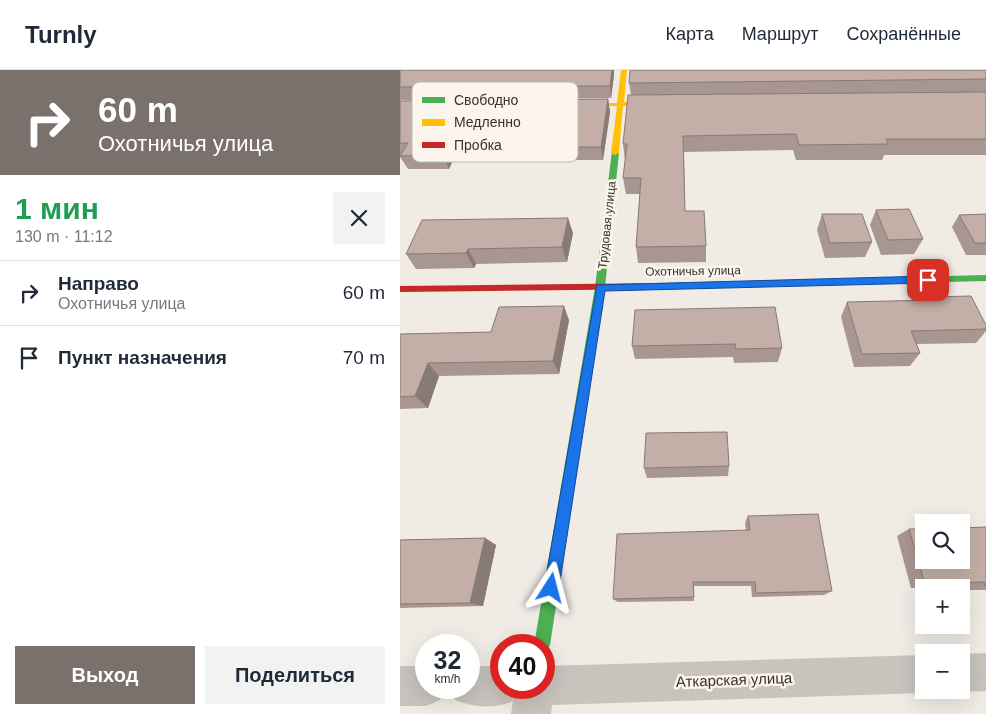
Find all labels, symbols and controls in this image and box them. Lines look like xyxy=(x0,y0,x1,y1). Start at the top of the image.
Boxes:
text: Turnly xyxy=(25,21,97,48)
text: Карта xyxy=(666,24,714,44)
text: Маршрут xyxy=(742,24,818,44)
text: Сохранённые xyxy=(846,24,961,44)
legend xyxy=(412,82,578,162)
icon: right xyxy=(15,90,80,155)
text: 60 m xyxy=(98,90,178,129)
text: Свободно xyxy=(454,92,519,108)
text: Медленно xyxy=(454,114,521,130)
text: Охотничья улица xyxy=(98,131,273,156)
text: Пробка xyxy=(454,137,502,153)
street label: Трудовая улица xyxy=(595,180,619,270)
text: 1 мин xyxy=(15,192,99,225)
button: close xyxy=(333,192,385,244)
text: 130 m · 11:12 xyxy=(15,228,113,245)
pin xyxy=(907,259,949,301)
street label: Охотничья улица xyxy=(645,263,741,279)
icon: arrive xyxy=(914,266,942,294)
text: Направо xyxy=(58,273,139,294)
icon: right xyxy=(15,279,43,307)
text: 60 m xyxy=(343,282,385,303)
text: Охотничья улица xyxy=(58,295,186,312)
icon: arrive xyxy=(15,344,43,372)
text: Пункт назначения xyxy=(58,347,227,368)
text: 70 m xyxy=(343,347,385,368)
map controls xyxy=(915,514,970,699)
button: search xyxy=(915,514,970,569)
position arrow xyxy=(524,561,576,613)
button: + xyxy=(915,579,970,634)
speed limit sign: 40 xyxy=(490,634,555,699)
button: − xyxy=(915,644,970,699)
button: Выход xyxy=(15,646,195,704)
button: Поделиться xyxy=(205,646,385,704)
text: 32 xyxy=(434,646,461,674)
street label: Аткарская улица xyxy=(676,669,793,690)
text: km/h xyxy=(434,672,461,686)

